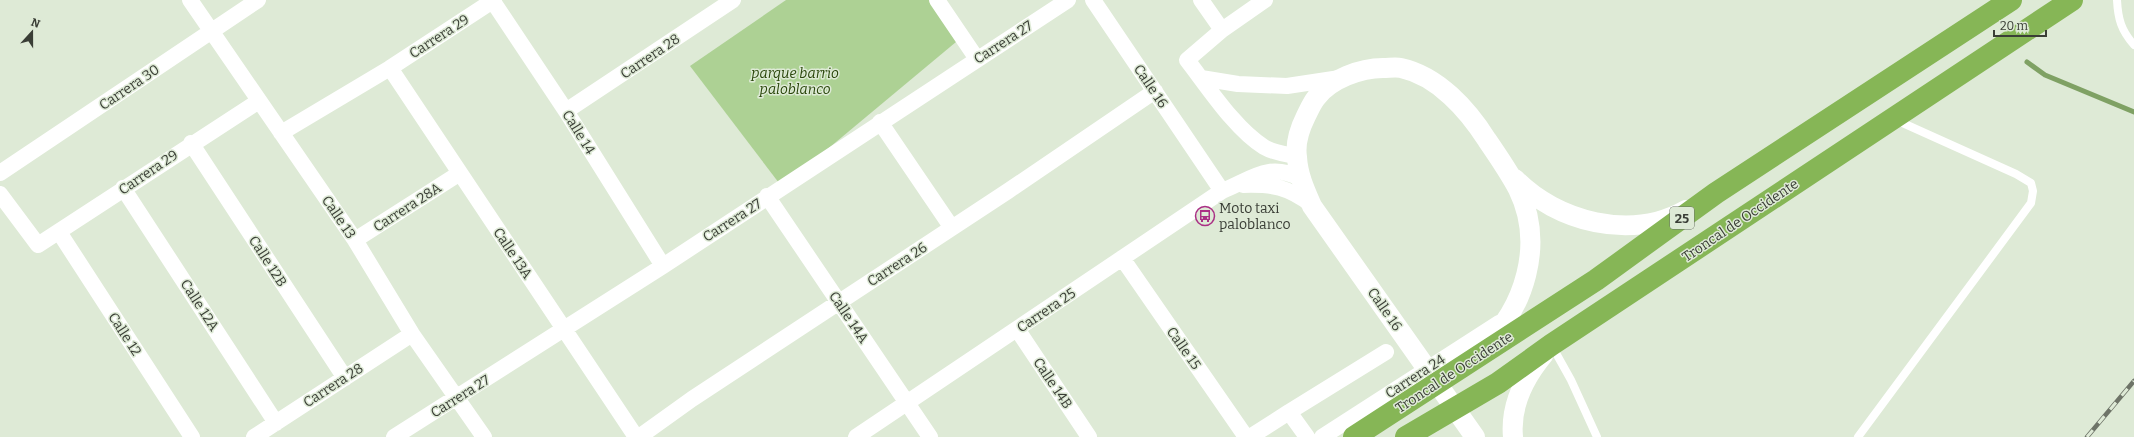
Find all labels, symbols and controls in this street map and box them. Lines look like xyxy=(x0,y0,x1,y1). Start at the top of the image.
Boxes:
street label: Carrera 29 xyxy=(406,11,472,62)
north arrow xyxy=(12,12,52,52)
scale bar xyxy=(1994,12,2046,38)
text: N xyxy=(29,16,42,31)
street label: Carrera 27 xyxy=(971,17,1036,68)
text: 20 m xyxy=(2000,19,2029,33)
street label: Carrera 28 xyxy=(617,30,683,83)
street label: Carrera 30 xyxy=(96,61,163,114)
street label: Calle 16 xyxy=(1130,61,1171,111)
park label: parque barrio paloblanco xyxy=(750,65,839,98)
street label: Calle 14 xyxy=(558,107,599,157)
street label: Carrera 29 xyxy=(115,146,181,198)
street label: Troncal de Occidente xyxy=(1679,175,1802,266)
street label: Carrera 28A xyxy=(370,179,444,236)
street label: Calle 13 xyxy=(318,192,359,242)
street label: Carrera 27 xyxy=(700,195,765,246)
place label: Moto taxi paloblanco xyxy=(1219,200,1291,233)
bus stop icon: Moto taxi paloblanco xyxy=(1194,205,1216,227)
road number: 25 xyxy=(1670,207,1694,229)
street label: Calle 13A xyxy=(489,225,536,282)
street label: Calle 12B xyxy=(245,233,290,290)
street label: Carrera 26 xyxy=(864,239,930,290)
street label: Calle 12A xyxy=(177,276,223,334)
street label: Calle 16 xyxy=(1364,284,1406,334)
street label: Carrera 25 xyxy=(1014,285,1079,336)
street label: Calle 14A xyxy=(825,288,872,346)
street label: Calle 12 xyxy=(104,309,145,359)
street label: Calle 15 xyxy=(1163,324,1204,373)
street label: Troncal de Occidente xyxy=(1392,328,1516,417)
street label: Carrera 24 xyxy=(1382,351,1448,402)
street label: Calle 14B xyxy=(1029,355,1076,412)
street label: Carrera 28 xyxy=(300,360,366,411)
street label: Carrera 27 xyxy=(428,372,493,421)

